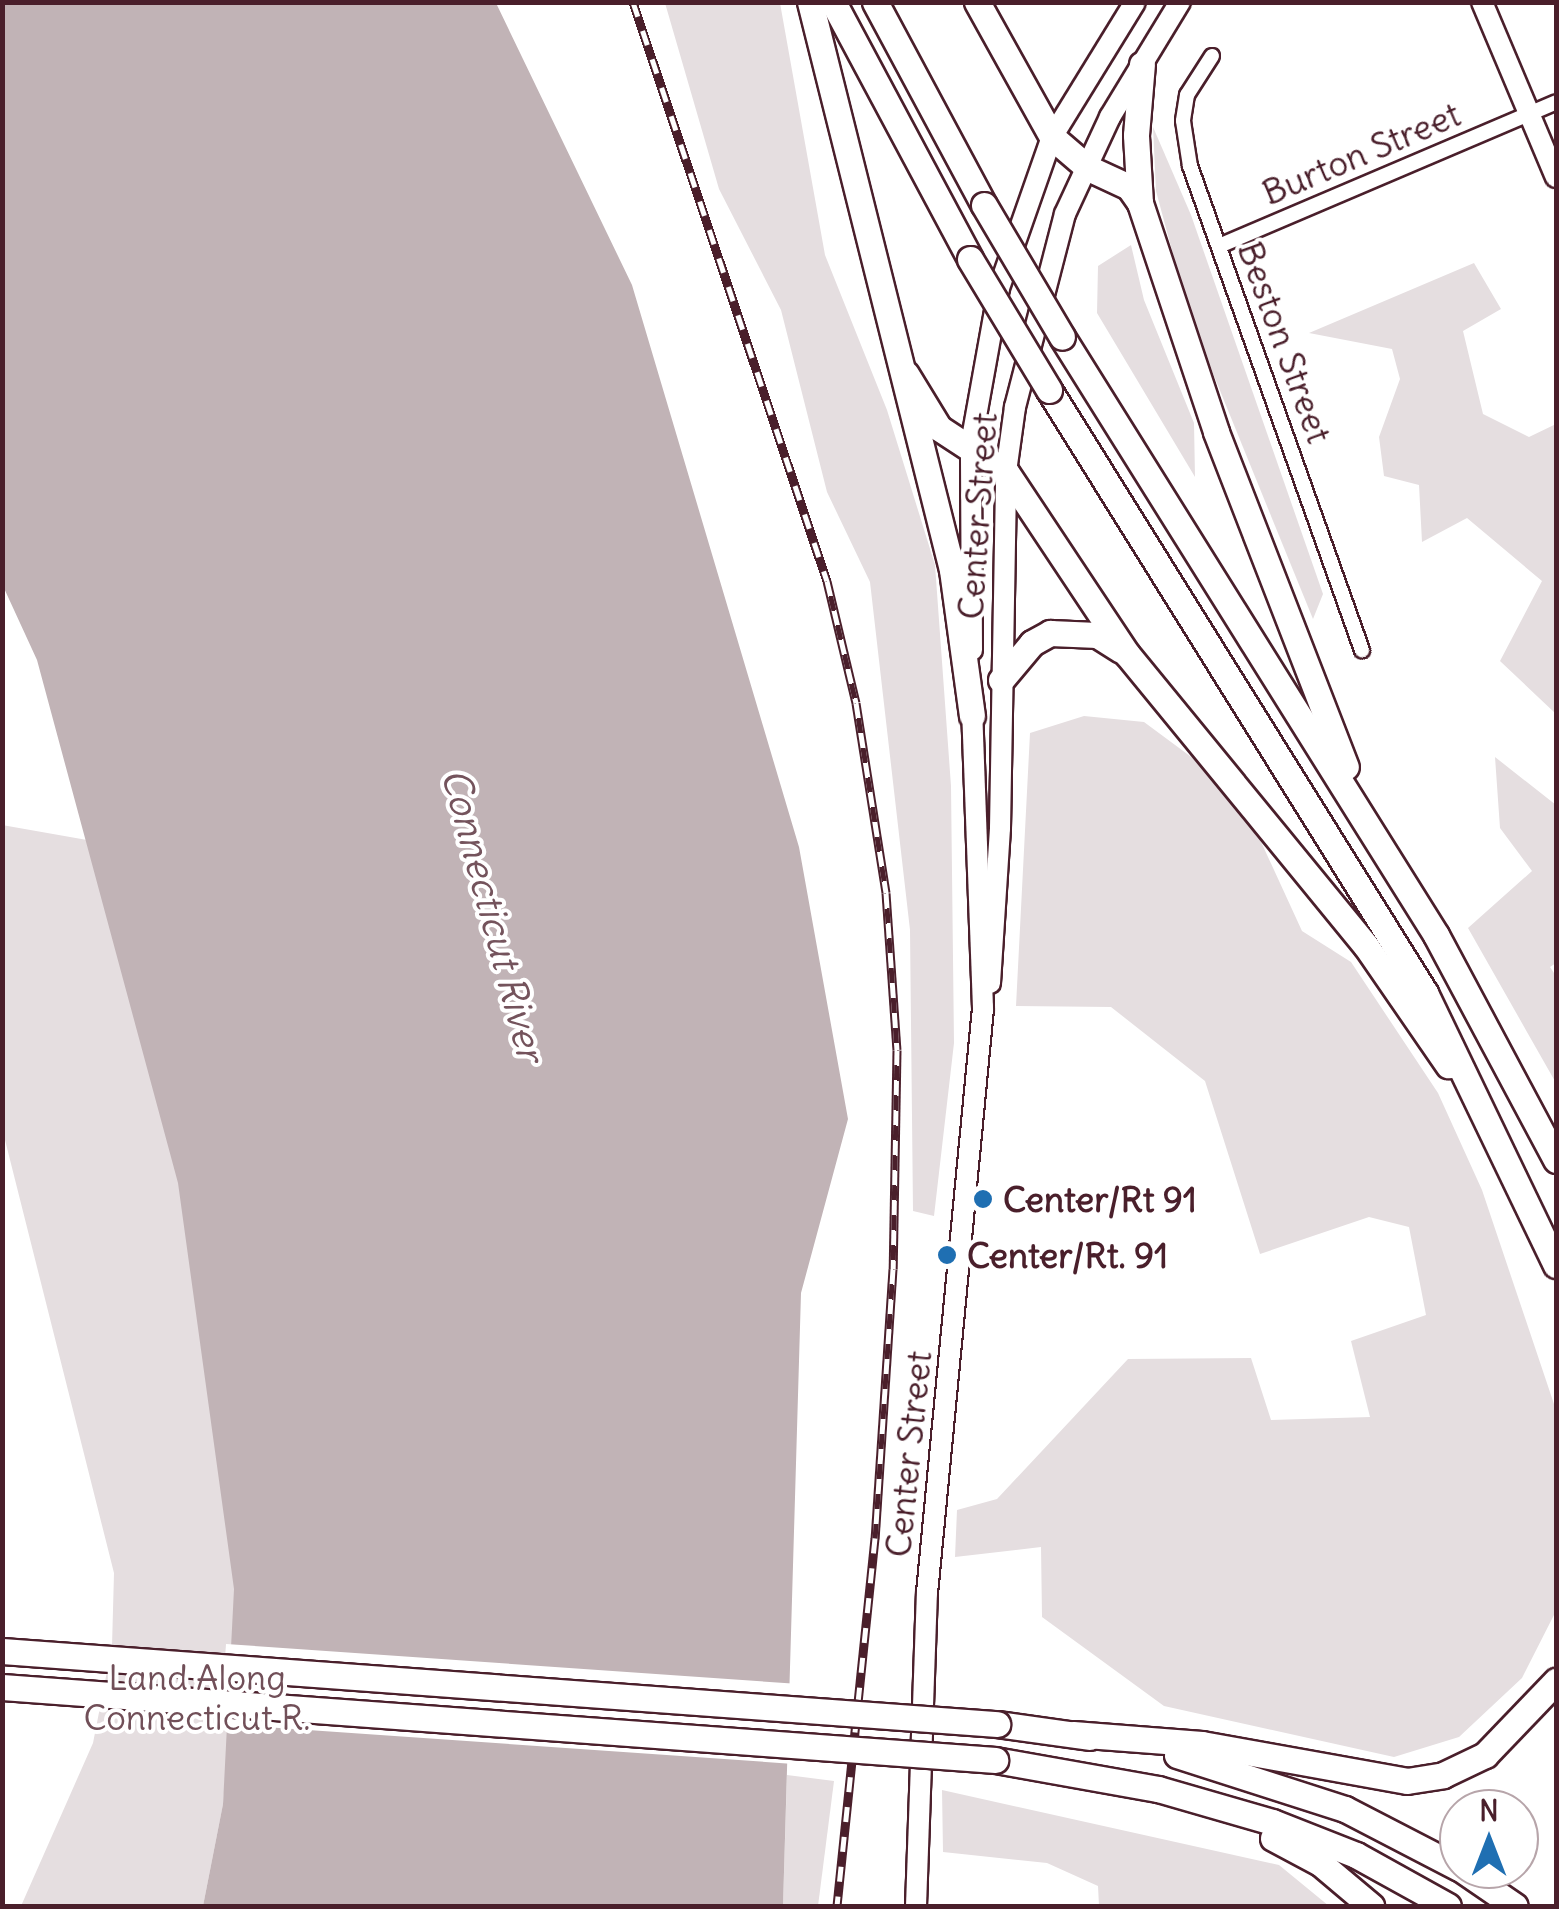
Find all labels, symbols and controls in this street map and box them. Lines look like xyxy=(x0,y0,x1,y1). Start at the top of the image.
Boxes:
street label: Burton Street xyxy=(1256,92,1466,214)
street label: Beston Street xyxy=(1229,236,1341,448)
street label: Center Street xyxy=(949,411,1005,621)
water label: Connecticut River xyxy=(432,763,554,1067)
place label: Center/Rt 91 xyxy=(1003,1178,1197,1220)
marker: Center/Rt 91 xyxy=(972,1188,994,1210)
place label: Center/Rt. 91 xyxy=(967,1234,1168,1276)
marker: Center/Rt. 91 xyxy=(936,1244,958,1266)
street label: Center Street xyxy=(876,1349,940,1559)
park label: Land Along Connecticut R. xyxy=(83,1656,311,1738)
north arrow xyxy=(1439,1789,1539,1889)
text: N xyxy=(1479,1793,1499,1829)

